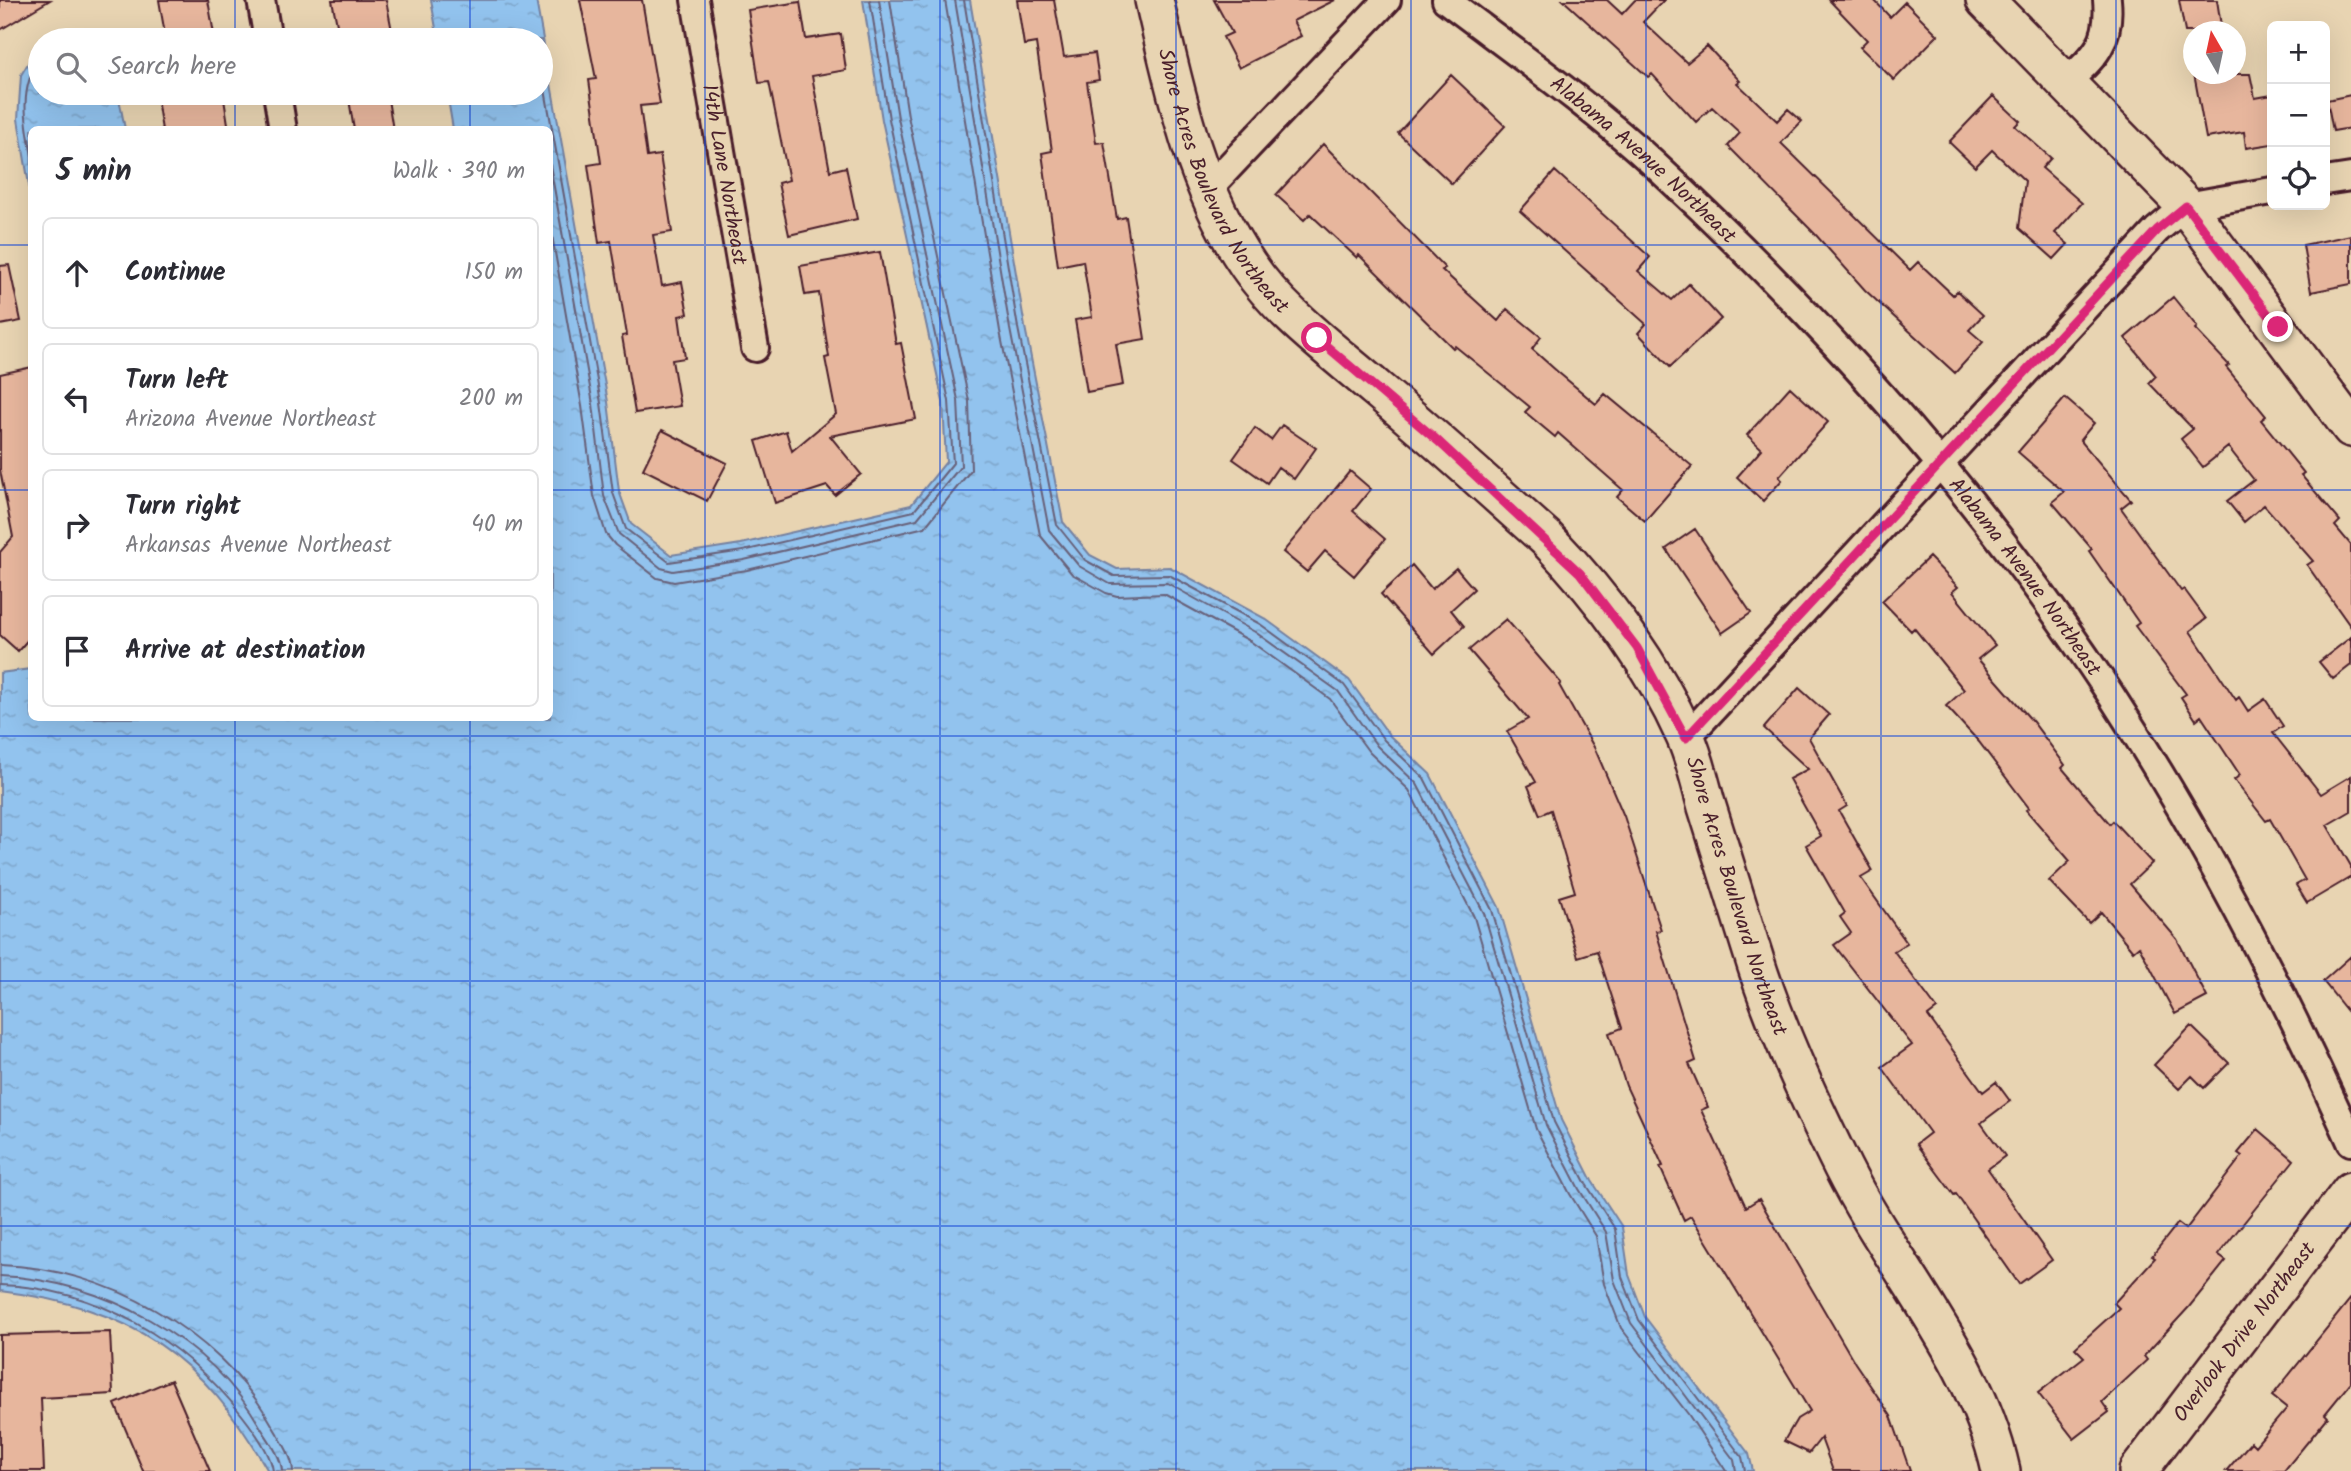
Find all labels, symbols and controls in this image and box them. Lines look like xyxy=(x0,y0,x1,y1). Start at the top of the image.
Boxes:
north arrow xyxy=(2183,21,2246,84)
map controls xyxy=(2267,21,2330,210)
button: + xyxy=(2267,21,2330,84)
search box xyxy=(28,28,553,105)
text: Search here xyxy=(108,46,236,88)
street label: Shore Acres Boulevard Northeast xyxy=(1148,46,1297,323)
icon: search xyxy=(52,48,90,86)
street label: Alabama Avenue Northeast xyxy=(1542,68,1744,253)
street label: 14th Lane Northeast xyxy=(692,82,756,268)
button: − xyxy=(2267,84,2330,147)
button: locate xyxy=(2267,147,2330,210)
text: 5 min xyxy=(56,148,132,196)
text: Walk · 390 m xyxy=(393,154,525,190)
text: Continue xyxy=(125,252,226,294)
icon: ahead xyxy=(58,254,96,292)
text: 150 m xyxy=(464,255,523,291)
route end xyxy=(2262,311,2293,342)
route start xyxy=(1301,322,1332,353)
text: Turn left xyxy=(125,360,228,402)
icon: left xyxy=(58,380,96,418)
text: 200 m xyxy=(459,381,523,417)
text: Arizona Avenue Northeast xyxy=(125,402,376,438)
street label: Alabama Avenue Northeast xyxy=(1939,471,2110,684)
text: Turn right xyxy=(125,486,241,528)
icon: right xyxy=(58,506,96,544)
text: 40 m xyxy=(471,507,523,543)
text: Arkansas Avenue Northeast xyxy=(125,528,392,564)
text: Arrive at destination xyxy=(125,630,365,672)
icon: arrive xyxy=(58,632,96,670)
street label: Shore Acres Boulevard Northeast xyxy=(1676,753,1796,1042)
street label: Overlook Drive Northeast xyxy=(2166,1235,2325,1430)

